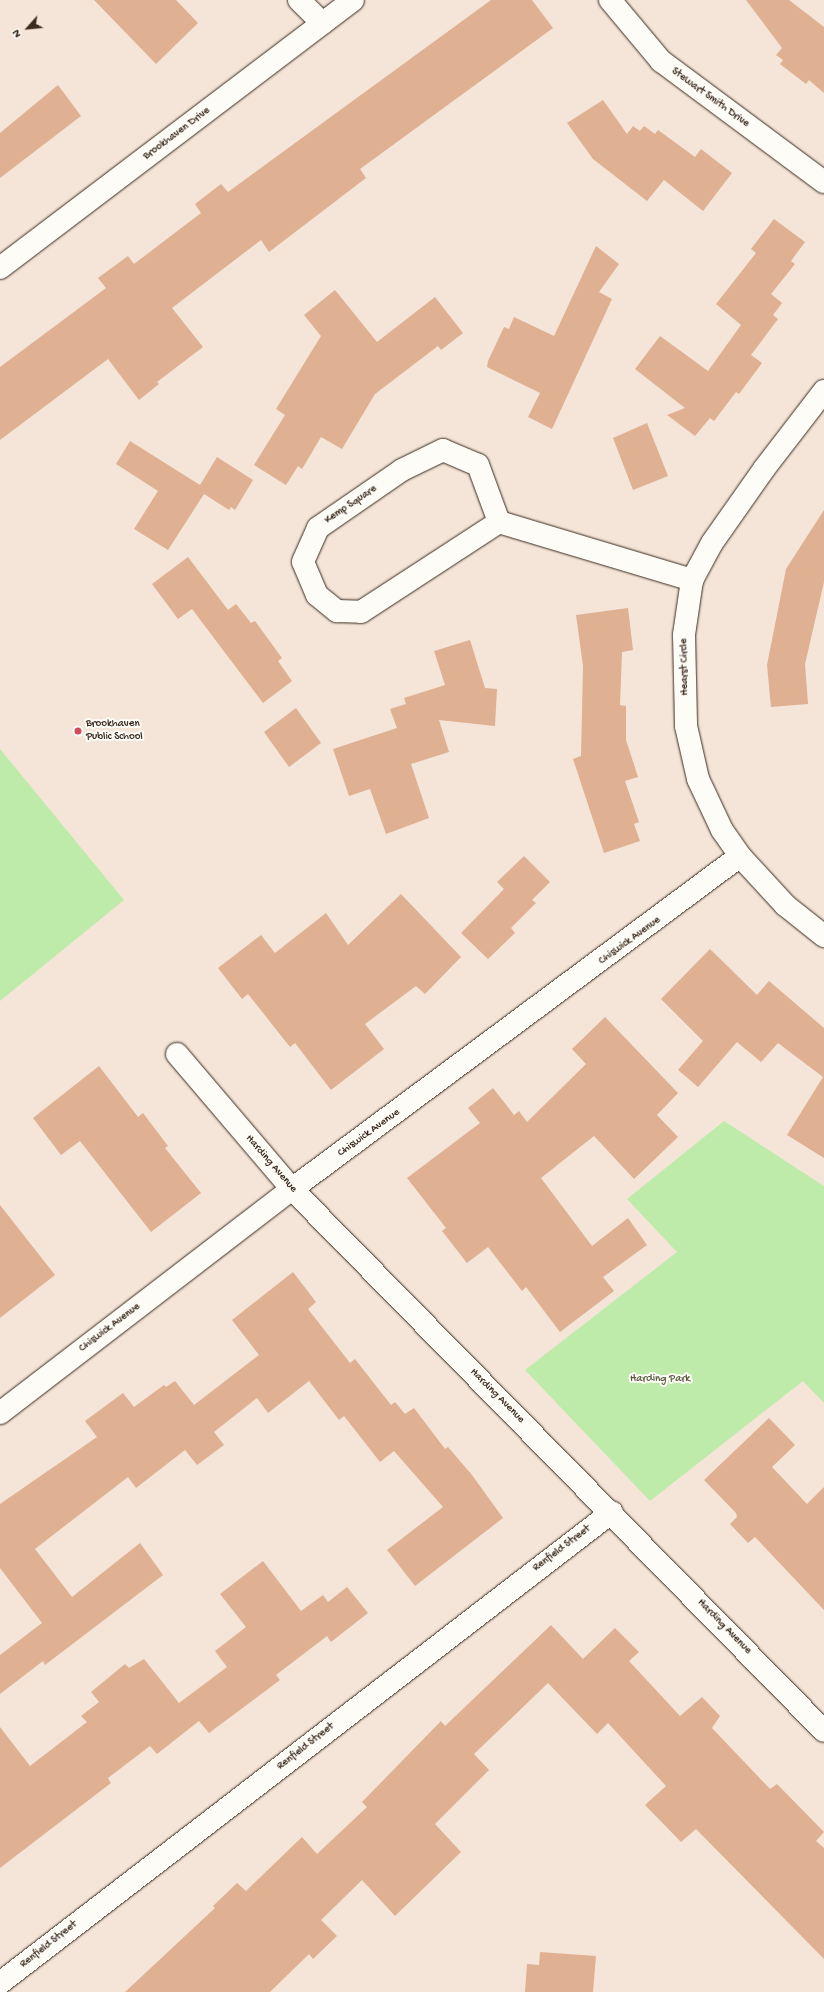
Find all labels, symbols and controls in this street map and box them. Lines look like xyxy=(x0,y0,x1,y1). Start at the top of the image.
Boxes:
north arrow xyxy=(8,8,48,48)
text: N xyxy=(10,28,24,39)
street label: Stewart Smith Drive xyxy=(668,65,752,131)
street label: Brookhaven Drive xyxy=(141,105,213,163)
street label: Kemp Square xyxy=(322,483,380,527)
street label: Hearst Circle xyxy=(678,638,692,696)
place label: Brookhaven Public School xyxy=(86,718,143,744)
marker: Brookhaven Public School xyxy=(73,726,83,736)
street label: Chiswick Avenue xyxy=(596,914,664,968)
street label: Chiswick Avenue xyxy=(335,1106,403,1160)
street label: Harding Avenue xyxy=(242,1132,300,1196)
street label: Chiswick Avenue xyxy=(77,1301,143,1355)
street label: Harding Avenue xyxy=(467,1366,527,1426)
park label: Harding Park xyxy=(630,1372,690,1386)
street label: Renfield Street xyxy=(531,1523,593,1575)
street label: Harding Avenue xyxy=(694,1596,754,1658)
street label: Renfield Street xyxy=(275,1721,337,1773)
street label: Renfield Street xyxy=(18,1919,80,1971)

